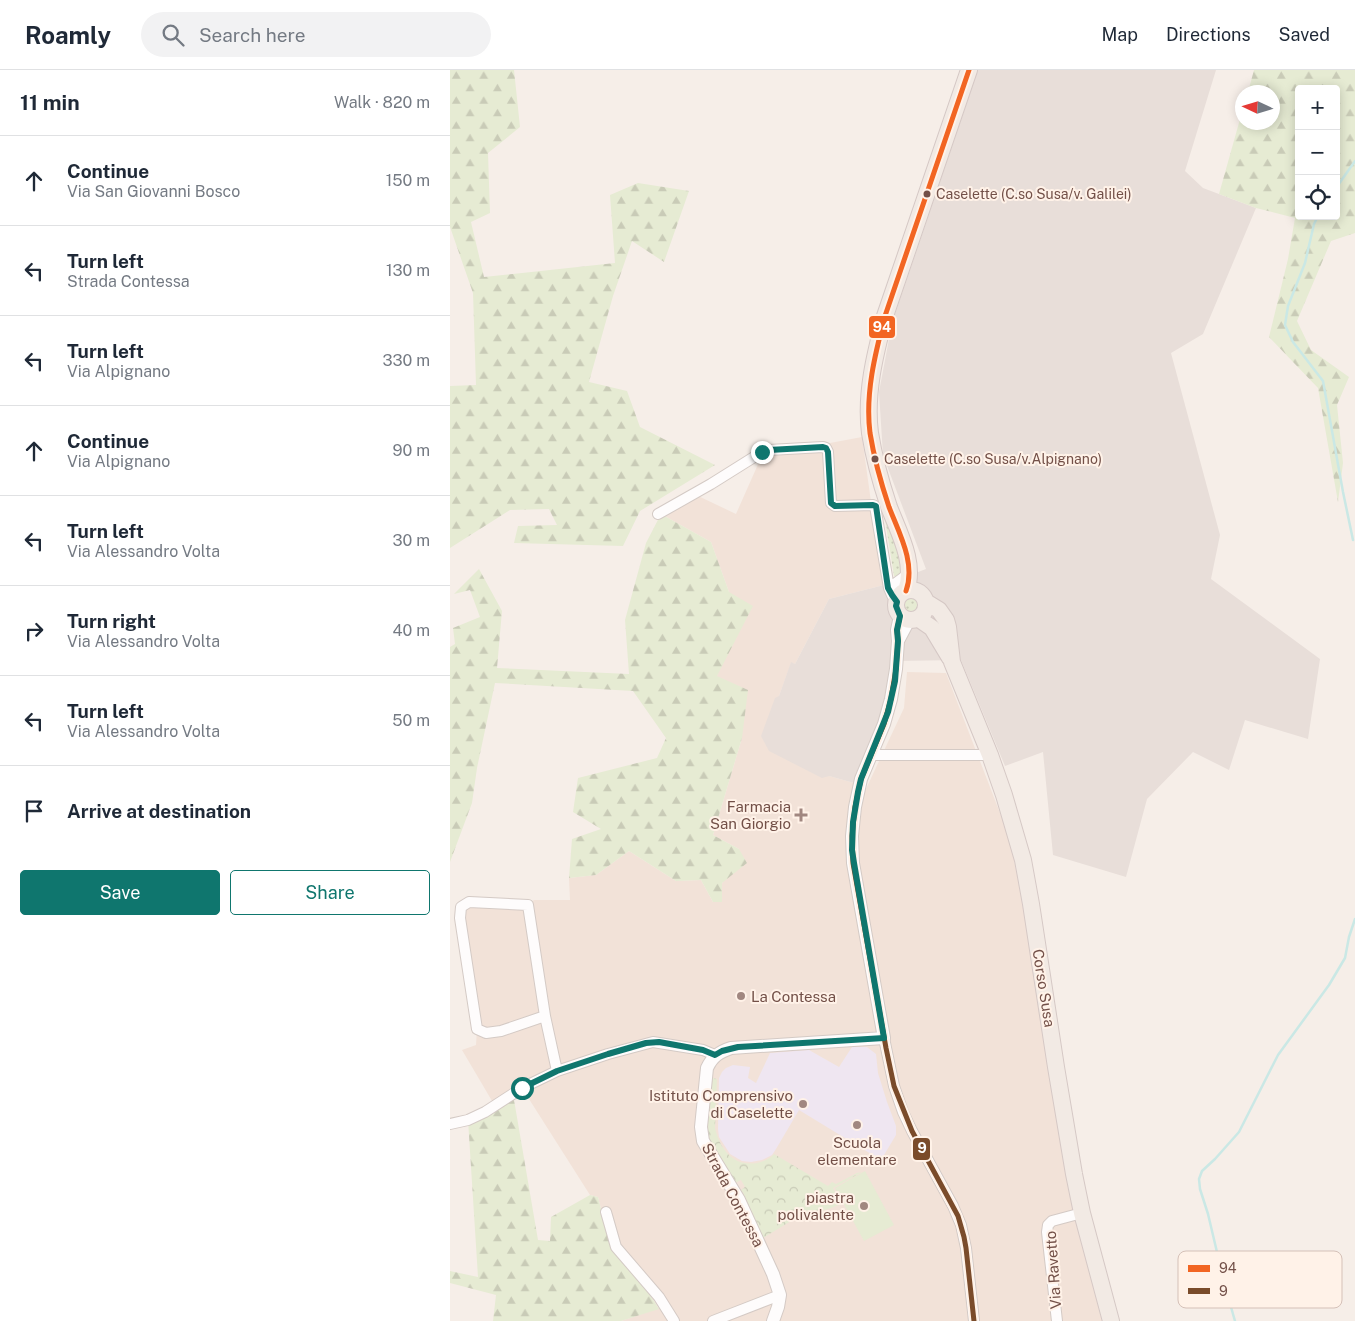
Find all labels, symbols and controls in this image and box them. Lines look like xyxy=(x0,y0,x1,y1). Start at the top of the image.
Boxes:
search box xyxy=(141,12,491,57)
text: Roamly xyxy=(25,21,111,49)
icon: search xyxy=(159,21,187,49)
text: Search here xyxy=(199,24,306,46)
text: Map xyxy=(1101,24,1138,45)
text: Directions xyxy=(1166,24,1251,45)
text: Saved xyxy=(1279,24,1330,45)
north arrow xyxy=(1235,85,1280,130)
map controls xyxy=(1295,85,1340,220)
button: + xyxy=(1295,85,1340,130)
text: 11 min xyxy=(20,90,80,115)
text: Walk · 820 m xyxy=(334,93,430,112)
button: − xyxy=(1295,130,1340,175)
text: Continue xyxy=(67,160,149,182)
icon: ahead xyxy=(20,167,48,195)
text: 150 m xyxy=(386,171,430,190)
button: locate xyxy=(1295,175,1340,220)
text: Via San Giovanni Bosco xyxy=(67,182,240,201)
place label: Caselette (C.so Susa/v. Galilei) xyxy=(936,186,1132,202)
marker: Caselette (C.so Susa/v. Galilei) xyxy=(922,189,932,199)
text: Turn left xyxy=(67,250,144,272)
icon: left xyxy=(20,257,48,285)
text: 130 m xyxy=(386,261,430,280)
text: Strada Contessa xyxy=(67,272,190,291)
line badge: 94 xyxy=(868,315,896,339)
text: 94 xyxy=(873,319,891,335)
text: Turn left xyxy=(67,340,144,362)
icon: left xyxy=(20,347,48,375)
text: 330 m xyxy=(383,351,430,370)
text: Via Alpignano xyxy=(67,362,170,381)
text: Continue xyxy=(67,430,149,452)
icon: ahead xyxy=(20,437,48,465)
text: 90 m xyxy=(393,441,430,460)
route end xyxy=(751,441,774,464)
place label: Caselette (C.so Susa/v.Alpignano) xyxy=(884,451,1102,467)
text: Via Alpignano xyxy=(67,452,170,471)
marker: Caselette (C.so Susa/v.Alpignano) xyxy=(870,454,880,464)
text: Turn left xyxy=(67,520,144,542)
icon: left xyxy=(20,527,48,555)
text: 30 m xyxy=(393,531,430,550)
text: Via Alessandro Volta xyxy=(67,542,220,561)
text: Turn right xyxy=(67,610,156,632)
icon: right xyxy=(20,617,48,645)
text: 40 m xyxy=(392,621,430,640)
text: Via Alessandro Volta xyxy=(67,632,220,651)
text: Turn left xyxy=(67,700,144,722)
icon: left xyxy=(20,707,48,735)
text: 50 m xyxy=(392,711,430,730)
text: Via Alessandro Volta xyxy=(67,722,220,741)
icon: arrive xyxy=(20,797,48,825)
place label: Farmacia San Giorgio xyxy=(710,798,791,832)
text: Arrive at destination xyxy=(67,800,251,822)
marker: Farmacia San Giorgio xyxy=(795,809,807,821)
button: Save xyxy=(20,870,220,915)
button: Share xyxy=(230,870,430,915)
street label: Corso Susa xyxy=(1029,948,1059,1028)
place label: La Contessa xyxy=(751,988,836,1005)
marker: La Contessa xyxy=(735,990,747,1002)
route start xyxy=(511,1077,534,1100)
place label: Istituto Comprensivo di Caselette xyxy=(649,1087,793,1121)
marker: Istituto Comprensivo di Caselette xyxy=(797,1098,809,1110)
marker: Scuola elementare xyxy=(851,1119,863,1131)
place label: Scuola elementare xyxy=(817,1134,897,1168)
line badge: 9 xyxy=(912,1137,931,1161)
street label: Strada Contessa xyxy=(698,1140,768,1250)
text: 9 xyxy=(917,1140,927,1156)
place label: piastra polivalente xyxy=(778,1189,854,1223)
marker: piastra polivalente xyxy=(858,1200,870,1212)
street label: Via Ravetto xyxy=(1042,1230,1064,1310)
legend xyxy=(1178,1251,1342,1308)
text: 94 xyxy=(1219,1260,1237,1276)
text: 9 xyxy=(1219,1283,1228,1299)

